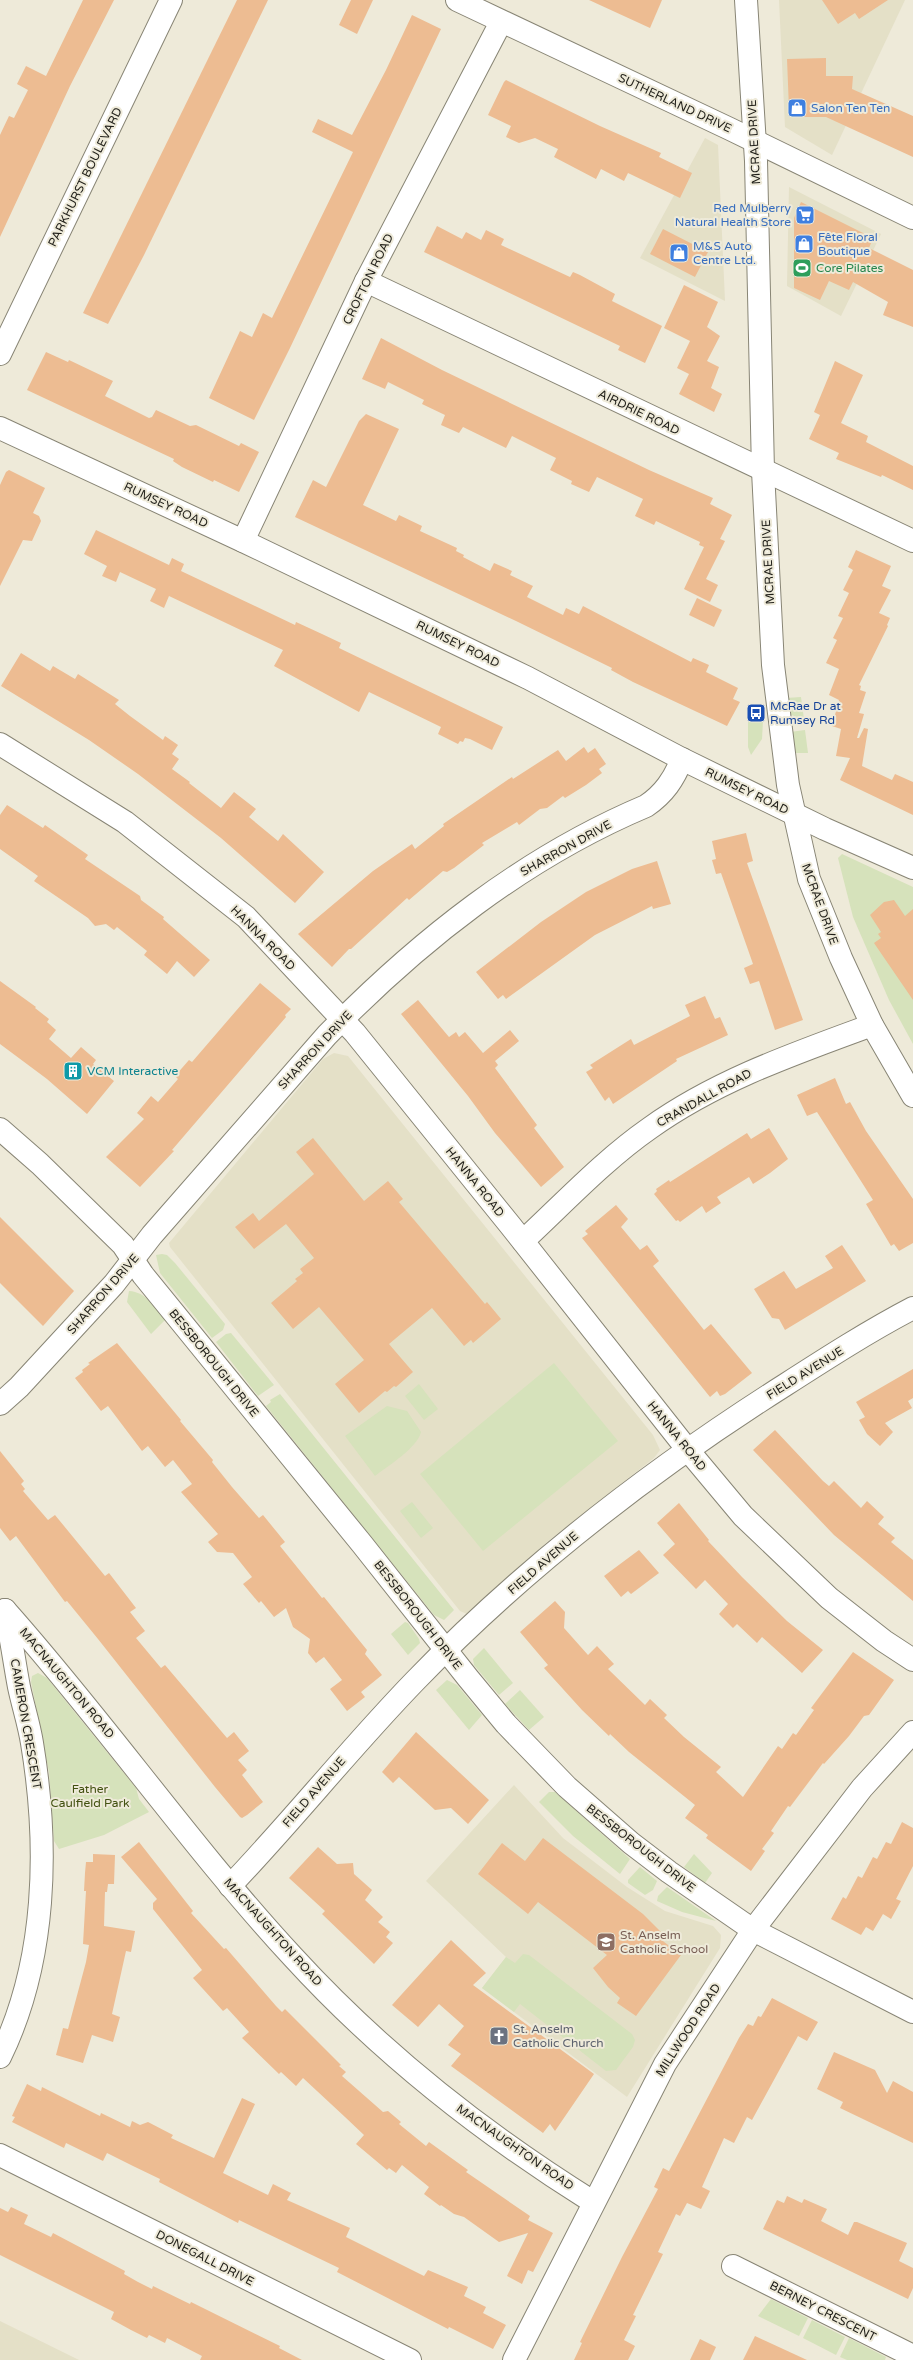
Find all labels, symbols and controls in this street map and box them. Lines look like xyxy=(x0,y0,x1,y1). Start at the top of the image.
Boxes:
street label: SUTHERLAND DRIVE xyxy=(616,71,734,136)
shop icon: Salon Ten Ten xyxy=(786,97,808,119)
street label: MCRAE DRIVE xyxy=(745,99,763,185)
place label: Salon Ten Ten xyxy=(811,101,890,115)
street label: PARKHURST BOULEVARD xyxy=(45,105,125,249)
place label: Red Mulberry Natural Health Store xyxy=(675,201,792,229)
supermarket icon: Red Mulberry Natural Health Store xyxy=(794,204,816,226)
place label: Fête Floral Boutique xyxy=(818,230,878,258)
street label: CROFTON ROAD xyxy=(340,231,396,327)
shop icon: Fête Floral Boutique xyxy=(793,233,815,255)
place label: M&S Auto Centre Ltd. xyxy=(693,239,756,267)
shop icon: M&S Auto Centre Ltd. xyxy=(668,242,690,264)
sports icon: Core Pilates xyxy=(791,257,813,279)
place label: Core Pilates xyxy=(816,261,884,275)
street label: AIRDRIE ROAD xyxy=(596,386,682,438)
street label: RUMSEY ROAD xyxy=(122,479,210,531)
street label: MCRAE DRIVE xyxy=(759,519,777,605)
street label: RUMSEY ROAD xyxy=(414,618,502,670)
place label: McRae Dr at Rumsey Rd xyxy=(770,699,841,727)
bus stop icon: McRae Dr at Rumsey Rd xyxy=(745,702,767,724)
street label: RUMSEY ROAD xyxy=(703,765,791,817)
street label: SHARRON DRIVE xyxy=(518,817,614,879)
street label: MCRAE DRIVE xyxy=(799,862,841,947)
street label: HANNA ROAD xyxy=(228,903,298,973)
street label: SHARRON DRIVE xyxy=(275,1008,355,1092)
building icon: VCM Interactive xyxy=(62,1060,84,1082)
place label: VCM Interactive xyxy=(87,1064,179,1078)
street label: CRANDALL ROAD xyxy=(654,1066,754,1130)
street label: HANNA ROAD xyxy=(443,1144,507,1220)
street label: SHARRON DRIVE xyxy=(64,1251,142,1337)
street label: BESSBOROUGH DRIVE xyxy=(166,1306,262,1420)
street label: FIELD AVENUE xyxy=(764,1344,846,1402)
street label: HANNA ROAD xyxy=(645,1398,709,1474)
street label: FIELD AVENUE xyxy=(505,1529,581,1597)
street label: BESSBOROUGH DRIVE xyxy=(371,1558,465,1673)
street label: MACNAUGHTON ROAD xyxy=(17,1625,117,1741)
street label: CAMERON CRESCENT xyxy=(8,1658,45,1791)
street label: FIELD AVENUE xyxy=(280,1754,348,1830)
park label: Father Caulfield Park xyxy=(50,1782,130,1810)
street label: BESSBOROUGH DRIVE xyxy=(584,1801,699,1895)
street label: MACNAUGHTON ROAD xyxy=(221,1875,325,1989)
place label: St. Anselm Catholic School xyxy=(620,1928,708,1956)
school or university icon: St. Anselm Catholic School xyxy=(595,1931,617,1953)
street label: MILLWOOD ROAD xyxy=(653,1981,723,2079)
place label: St. Anselm Catholic Church xyxy=(513,2022,604,2050)
church icon: St. Anselm Catholic Church xyxy=(488,2025,510,2047)
street label: MACNAUGHTON ROAD xyxy=(454,2101,576,2193)
street label: DONEGALL DRIVE xyxy=(154,2227,257,2289)
street label: BERNEY CRESCENT xyxy=(767,2278,879,2344)

